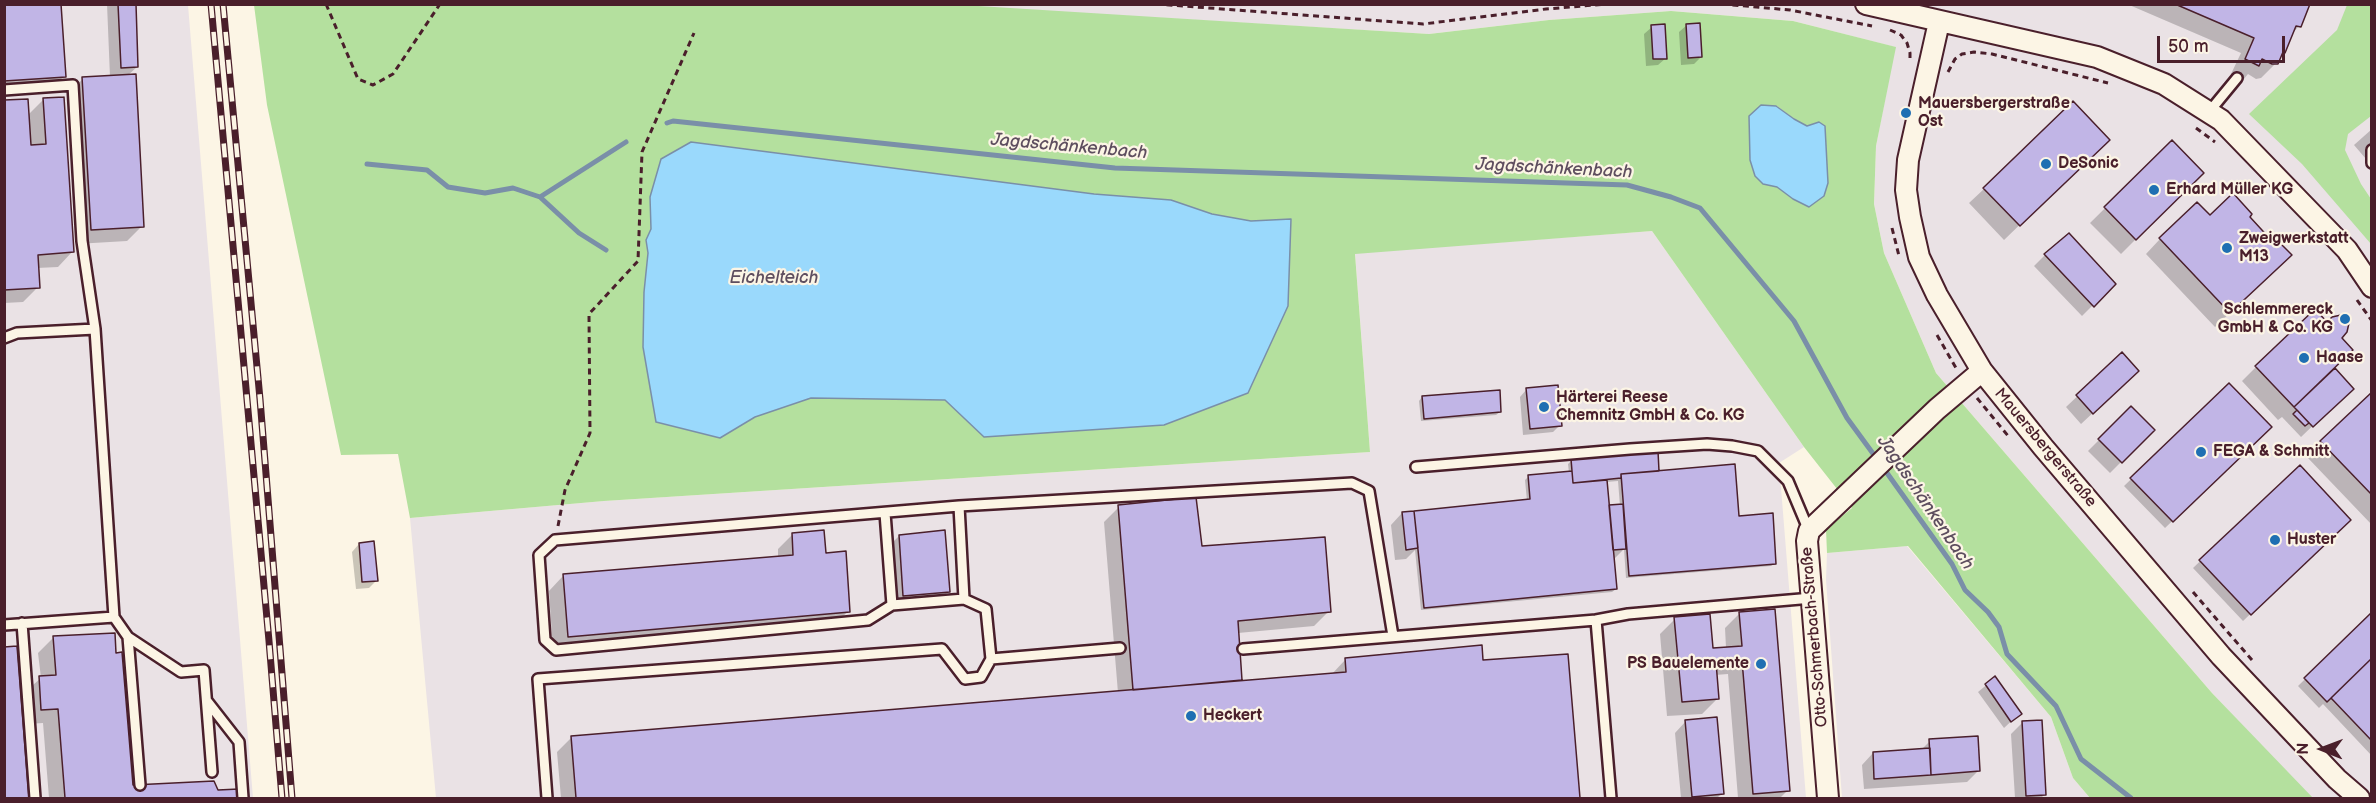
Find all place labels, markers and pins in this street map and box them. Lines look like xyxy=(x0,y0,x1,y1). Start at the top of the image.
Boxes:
place label: Mauersbergerstraße Ost xyxy=(1918,94,2070,132)
marker: Mauersbergerstraße Ost xyxy=(1899,106,1913,120)
place label: DeSonic xyxy=(2058,154,2119,174)
marker: DeSonic xyxy=(2039,157,2053,171)
place label: Erhard Müller KG xyxy=(2166,180,2293,200)
marker: Erhard Müller KG xyxy=(2147,183,2161,197)
place label: Zweigwerkstatt M13 xyxy=(2239,229,2349,267)
marker: Zweigwerkstatt M13 xyxy=(2220,241,2234,255)
place label: Schlemmereck GmbH & Co. KG xyxy=(2218,300,2333,338)
marker: Schlemmereck GmbH & Co. KG xyxy=(2338,312,2352,326)
place label: Haase xyxy=(2316,348,2363,368)
marker: Haase xyxy=(2297,351,2311,365)
place label: Härterei Reese Chemnitz GmbH & Co. KG xyxy=(1556,388,1745,426)
marker: Härterei Reese Chemnitz GmbH & Co. KG xyxy=(1537,400,1551,414)
place label: FEGA & Schmitt xyxy=(2213,442,2329,462)
marker: FEGA & Schmitt xyxy=(2194,445,2208,459)
place label: Huster xyxy=(2287,530,2336,550)
marker: Huster xyxy=(2268,533,2282,547)
place label: PS Bauelemente xyxy=(1627,654,1749,674)
marker: PS Bauelemente xyxy=(1754,657,1768,671)
place label: Heckert xyxy=(1203,706,1262,726)
marker: Heckert xyxy=(1184,709,1198,723)

